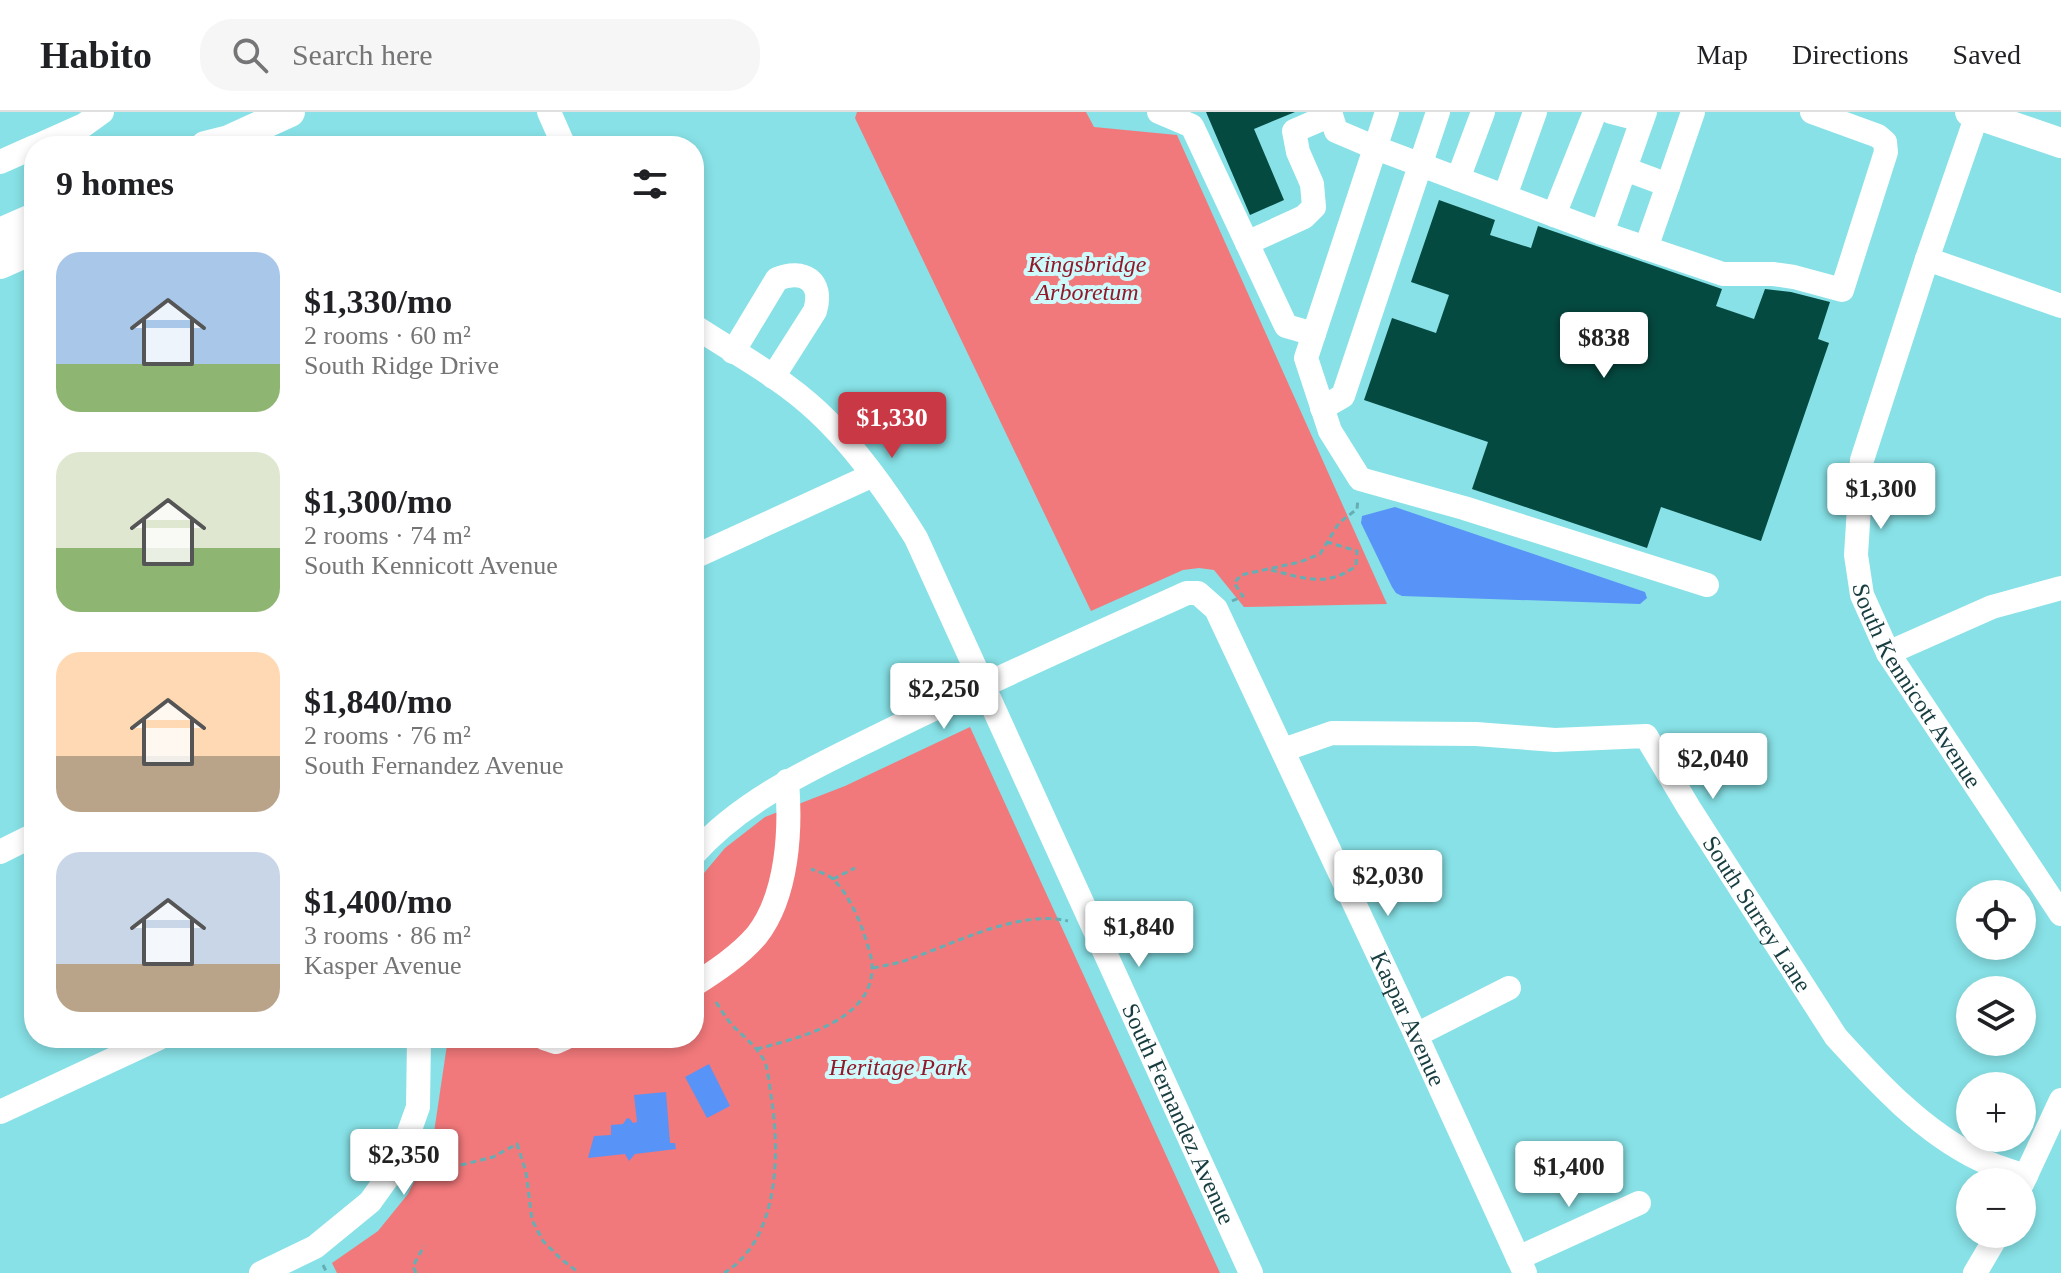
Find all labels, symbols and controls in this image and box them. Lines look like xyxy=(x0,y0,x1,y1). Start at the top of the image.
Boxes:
search box xyxy=(200,19,760,91)
icon: search xyxy=(228,33,272,77)
text: Habito xyxy=(40,34,152,76)
text: Search here xyxy=(292,38,433,71)
text: Map xyxy=(1697,39,1748,70)
text: Directions xyxy=(1792,39,1909,70)
text: Saved xyxy=(1953,39,2021,70)
icon: filters xyxy=(628,162,672,206)
text: 9 homes xyxy=(56,165,174,202)
park label: Kingsbridge Arboretum xyxy=(1027,251,1147,305)
text: $1,330/mo xyxy=(304,283,452,320)
icon: home xyxy=(120,284,216,380)
pin: $838 xyxy=(1557,312,1651,380)
text: 2 rooms · 60 m² xyxy=(304,321,471,350)
text: $838 xyxy=(1578,323,1630,352)
text: South Ridge Drive xyxy=(304,351,499,380)
pin: $1,330 xyxy=(827,392,957,460)
text: $1,330 xyxy=(856,403,928,432)
pin: $1,300 xyxy=(1816,463,1946,531)
text: $1,300 xyxy=(1845,474,1917,503)
text: $1,300/mo xyxy=(304,483,452,520)
icon: home xyxy=(120,484,216,580)
text: 2 rooms · 74 m² xyxy=(304,521,471,550)
text: South Kennicott Avenue xyxy=(304,551,558,580)
street label: South Kennicott Avenue xyxy=(1847,582,1987,793)
pin: $2,250 xyxy=(879,663,1009,731)
text: $2,250 xyxy=(908,674,980,703)
text: $1,840/mo xyxy=(304,683,452,720)
icon: home xyxy=(120,684,216,780)
text: 2 rooms · 76 m² xyxy=(304,721,471,750)
pin: $2,040 xyxy=(1648,733,1778,801)
text: $2,040 xyxy=(1677,744,1749,773)
text: South Fernandez Avenue xyxy=(304,751,563,780)
street label: South Surrey Lane xyxy=(1697,831,1817,997)
pin: $2,030 xyxy=(1323,850,1453,918)
text: $2,030 xyxy=(1352,861,1424,890)
map controls xyxy=(1956,880,2036,1248)
button: locate xyxy=(1956,880,2036,960)
text: $1,400/mo xyxy=(304,883,452,920)
icon: home xyxy=(120,884,216,980)
pin: $1,840 xyxy=(1074,901,1204,969)
text: $1,840 xyxy=(1103,912,1175,941)
text: 3 rooms · 86 m² xyxy=(304,921,471,950)
street label: Kaspar Avenue xyxy=(1366,947,1451,1090)
text: Kasper Avenue xyxy=(304,951,462,980)
button: layers xyxy=(1956,976,2036,1056)
street label: South Fernandez Avenue xyxy=(1117,999,1240,1228)
park label: Heritage Park xyxy=(828,1054,967,1080)
button: + xyxy=(1956,1072,2036,1152)
pin: $2,350 xyxy=(339,1129,469,1197)
text: $2,350 xyxy=(368,1140,440,1169)
pin: $1,400 xyxy=(1504,1141,1634,1209)
text: $1,400 xyxy=(1533,1152,1605,1181)
button: − xyxy=(1956,1168,2036,1248)

